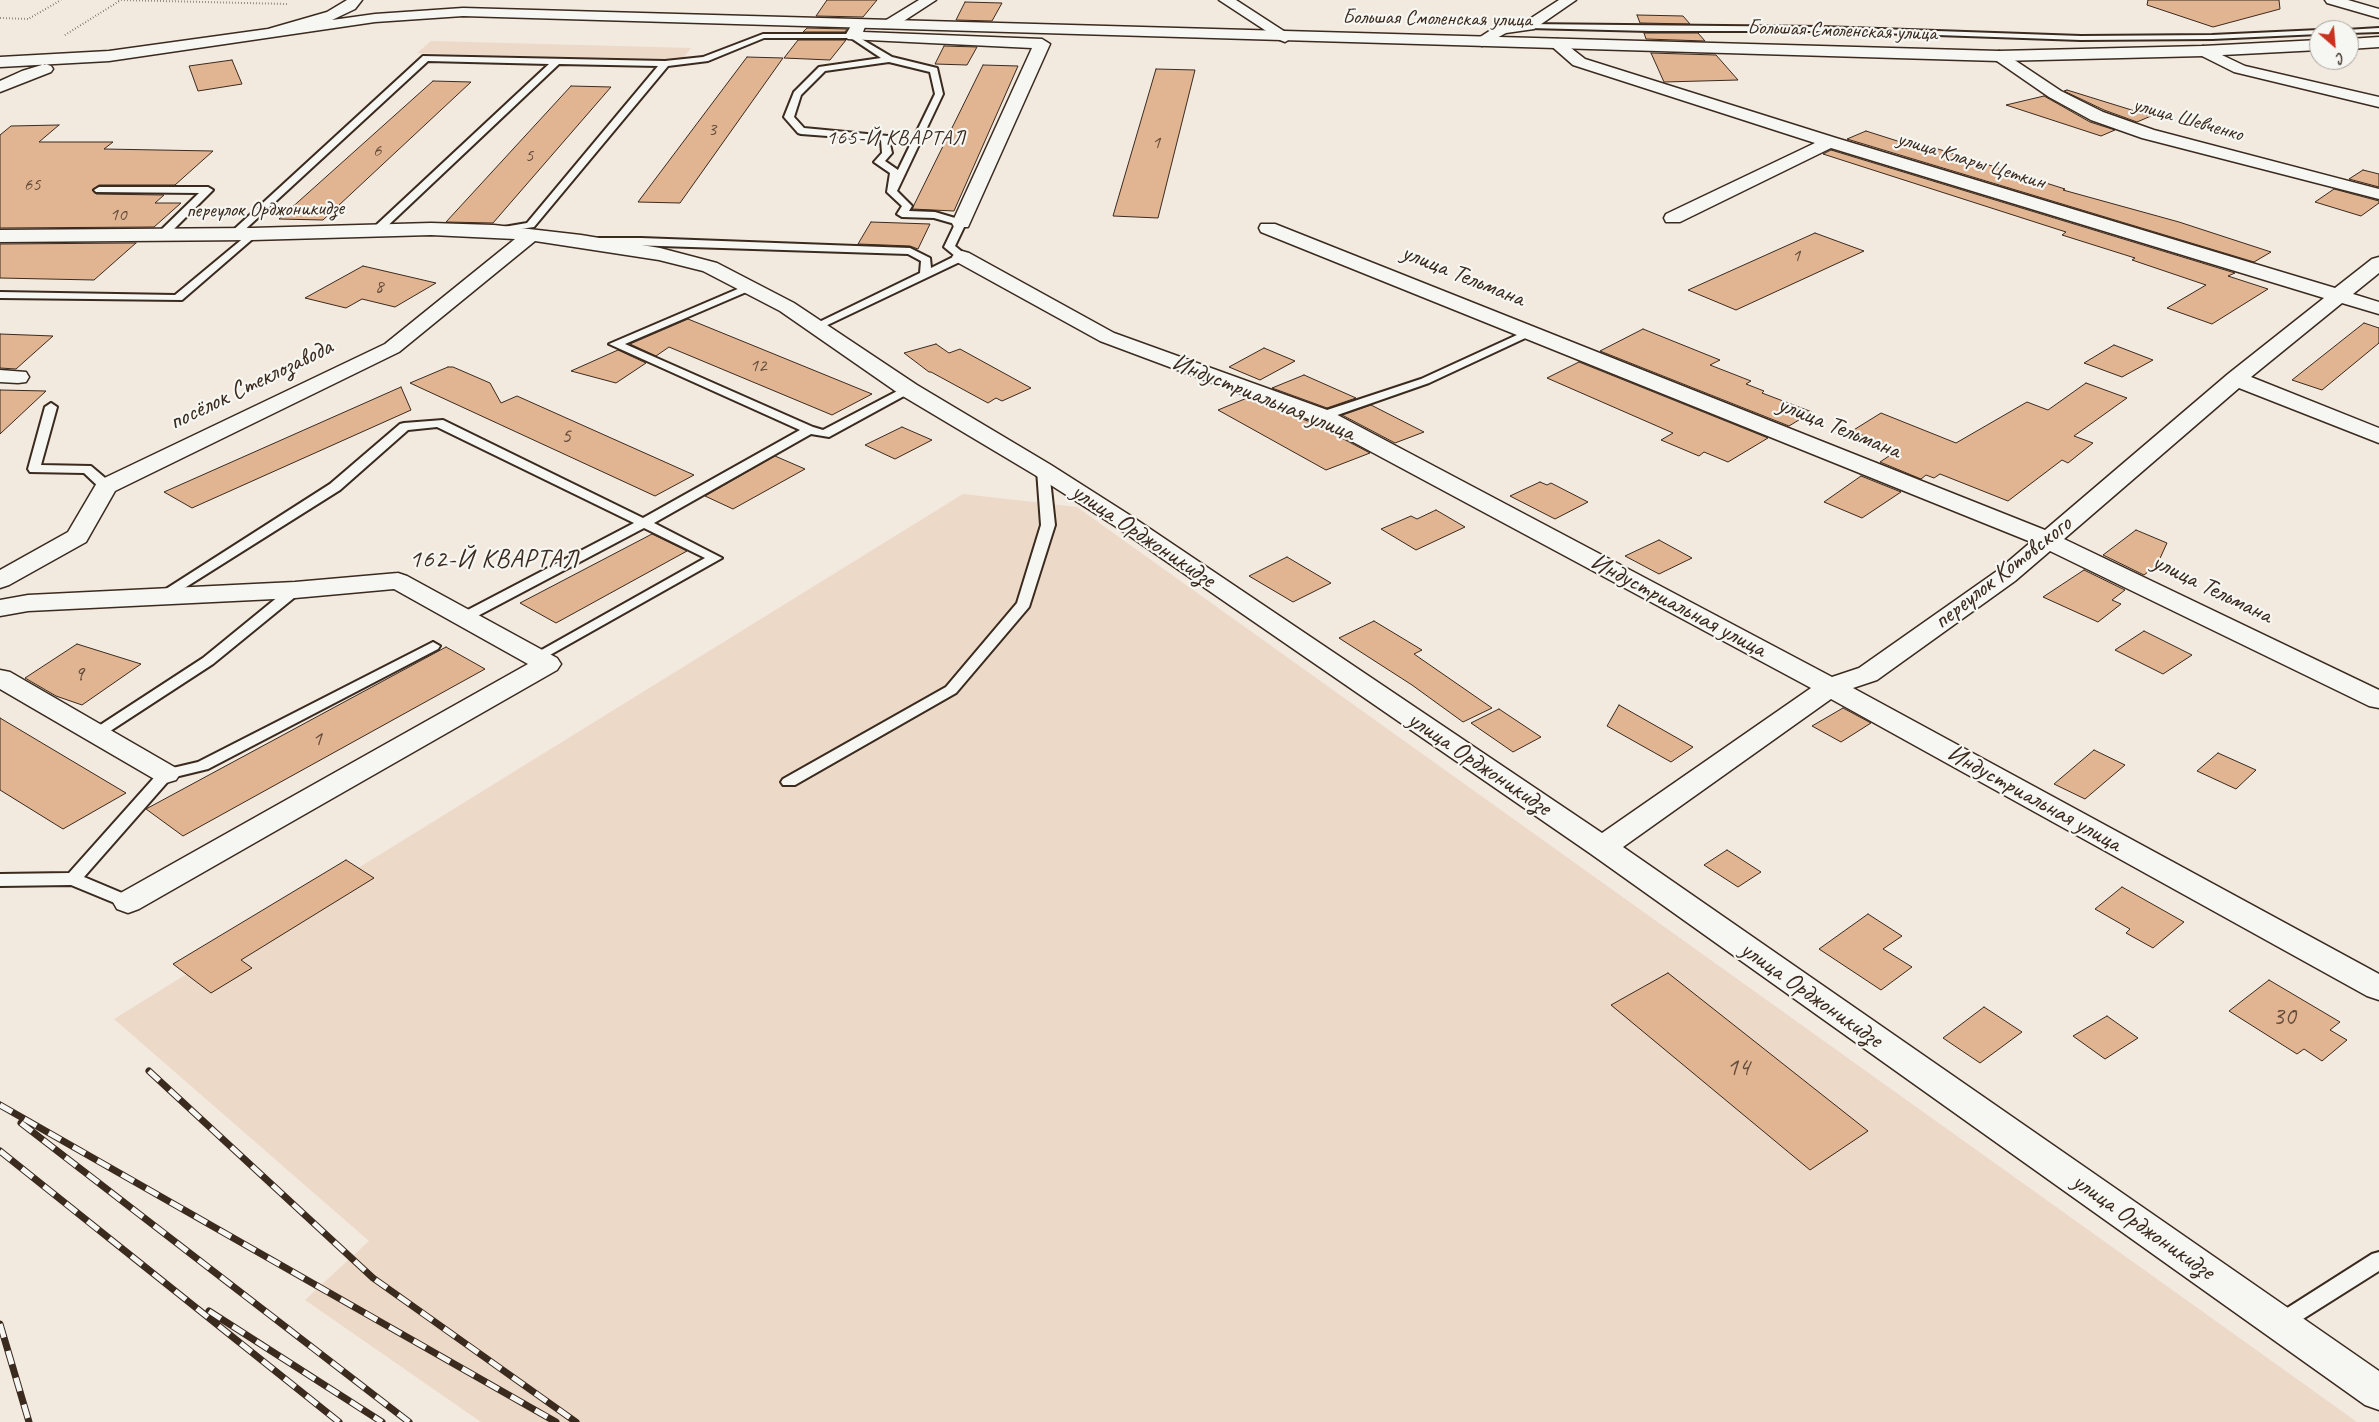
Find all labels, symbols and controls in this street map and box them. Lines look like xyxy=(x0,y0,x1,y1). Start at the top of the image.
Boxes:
street label: Большая Смоленская улица xyxy=(1342,5,1532,33)
street label: Большая Смоленская улица xyxy=(1747,15,1937,47)
north arrow xyxy=(2309,20,2359,70)
text: С xyxy=(2334,49,2348,67)
street label: улица Шевченко xyxy=(2130,92,2246,148)
house number: 3 xyxy=(708,119,716,141)
district label: 165-Й КВАРТАЛ xyxy=(825,125,967,151)
street label: улица Клары Цеткин xyxy=(1894,127,2048,195)
house number: 1 xyxy=(1152,132,1160,154)
house number: 6 xyxy=(373,140,381,162)
house number: 5 xyxy=(525,145,533,167)
house number: 65 xyxy=(23,174,41,196)
street label: переулок Орджоникидзе xyxy=(186,196,344,224)
house number: 10 xyxy=(109,204,127,226)
street label: улица Тельмана xyxy=(1397,238,1529,314)
house number: 1 xyxy=(1792,245,1800,267)
house number: 8 xyxy=(375,276,383,298)
street label: посёлок Стеклозавода xyxy=(164,332,338,438)
street label: Индустриальная улица xyxy=(1167,348,1359,448)
house number: 12 xyxy=(749,355,767,377)
street label: улица Тельмана xyxy=(1773,390,1905,466)
house number: 5 xyxy=(561,423,571,449)
street label: улица Орджоникидзе xyxy=(1065,477,1221,595)
street label: переулок Котовского xyxy=(1928,510,2078,636)
district label: 162-Й КВАРТАЛ xyxy=(408,544,580,576)
street label: Индустриальная улица xyxy=(1585,547,1771,665)
street label: улица Тельмана xyxy=(2147,547,2277,631)
house number: 9 xyxy=(74,661,84,687)
street label: улица Орджоникидзе xyxy=(1401,705,1557,823)
house number: 1 xyxy=(312,726,322,752)
street label: Индустриальная улица xyxy=(1942,739,2126,859)
street label: улица Орджоникидзе xyxy=(1734,935,1888,1055)
house number: 30 xyxy=(2272,1001,2296,1033)
house number: 14 xyxy=(1726,1052,1750,1084)
street label: улица Орджоникидзе xyxy=(2066,1167,2220,1287)

